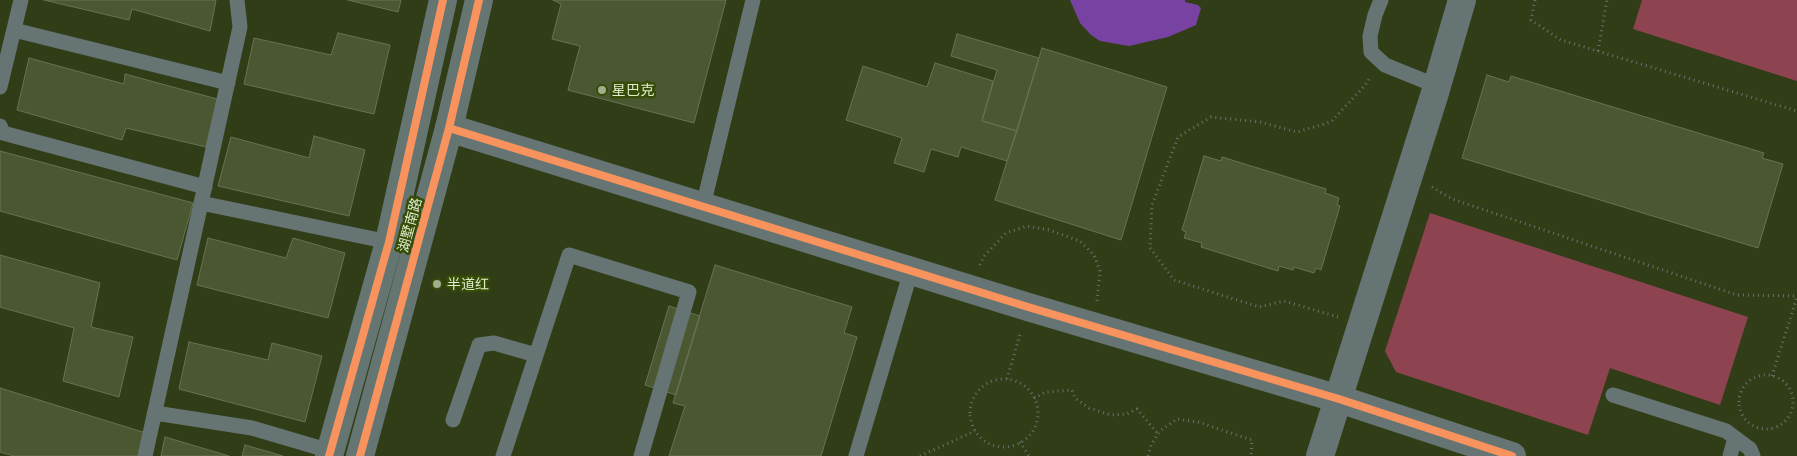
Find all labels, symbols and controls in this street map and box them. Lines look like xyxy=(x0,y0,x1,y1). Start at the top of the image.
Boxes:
place label: 星巴克 xyxy=(612,82,654,98)
marker: 星巴克 xyxy=(596,84,608,96)
street label: 湖墅南路 xyxy=(395,196,425,254)
place label: 半道红 xyxy=(447,276,489,292)
marker: 半道红 xyxy=(431,278,443,290)

